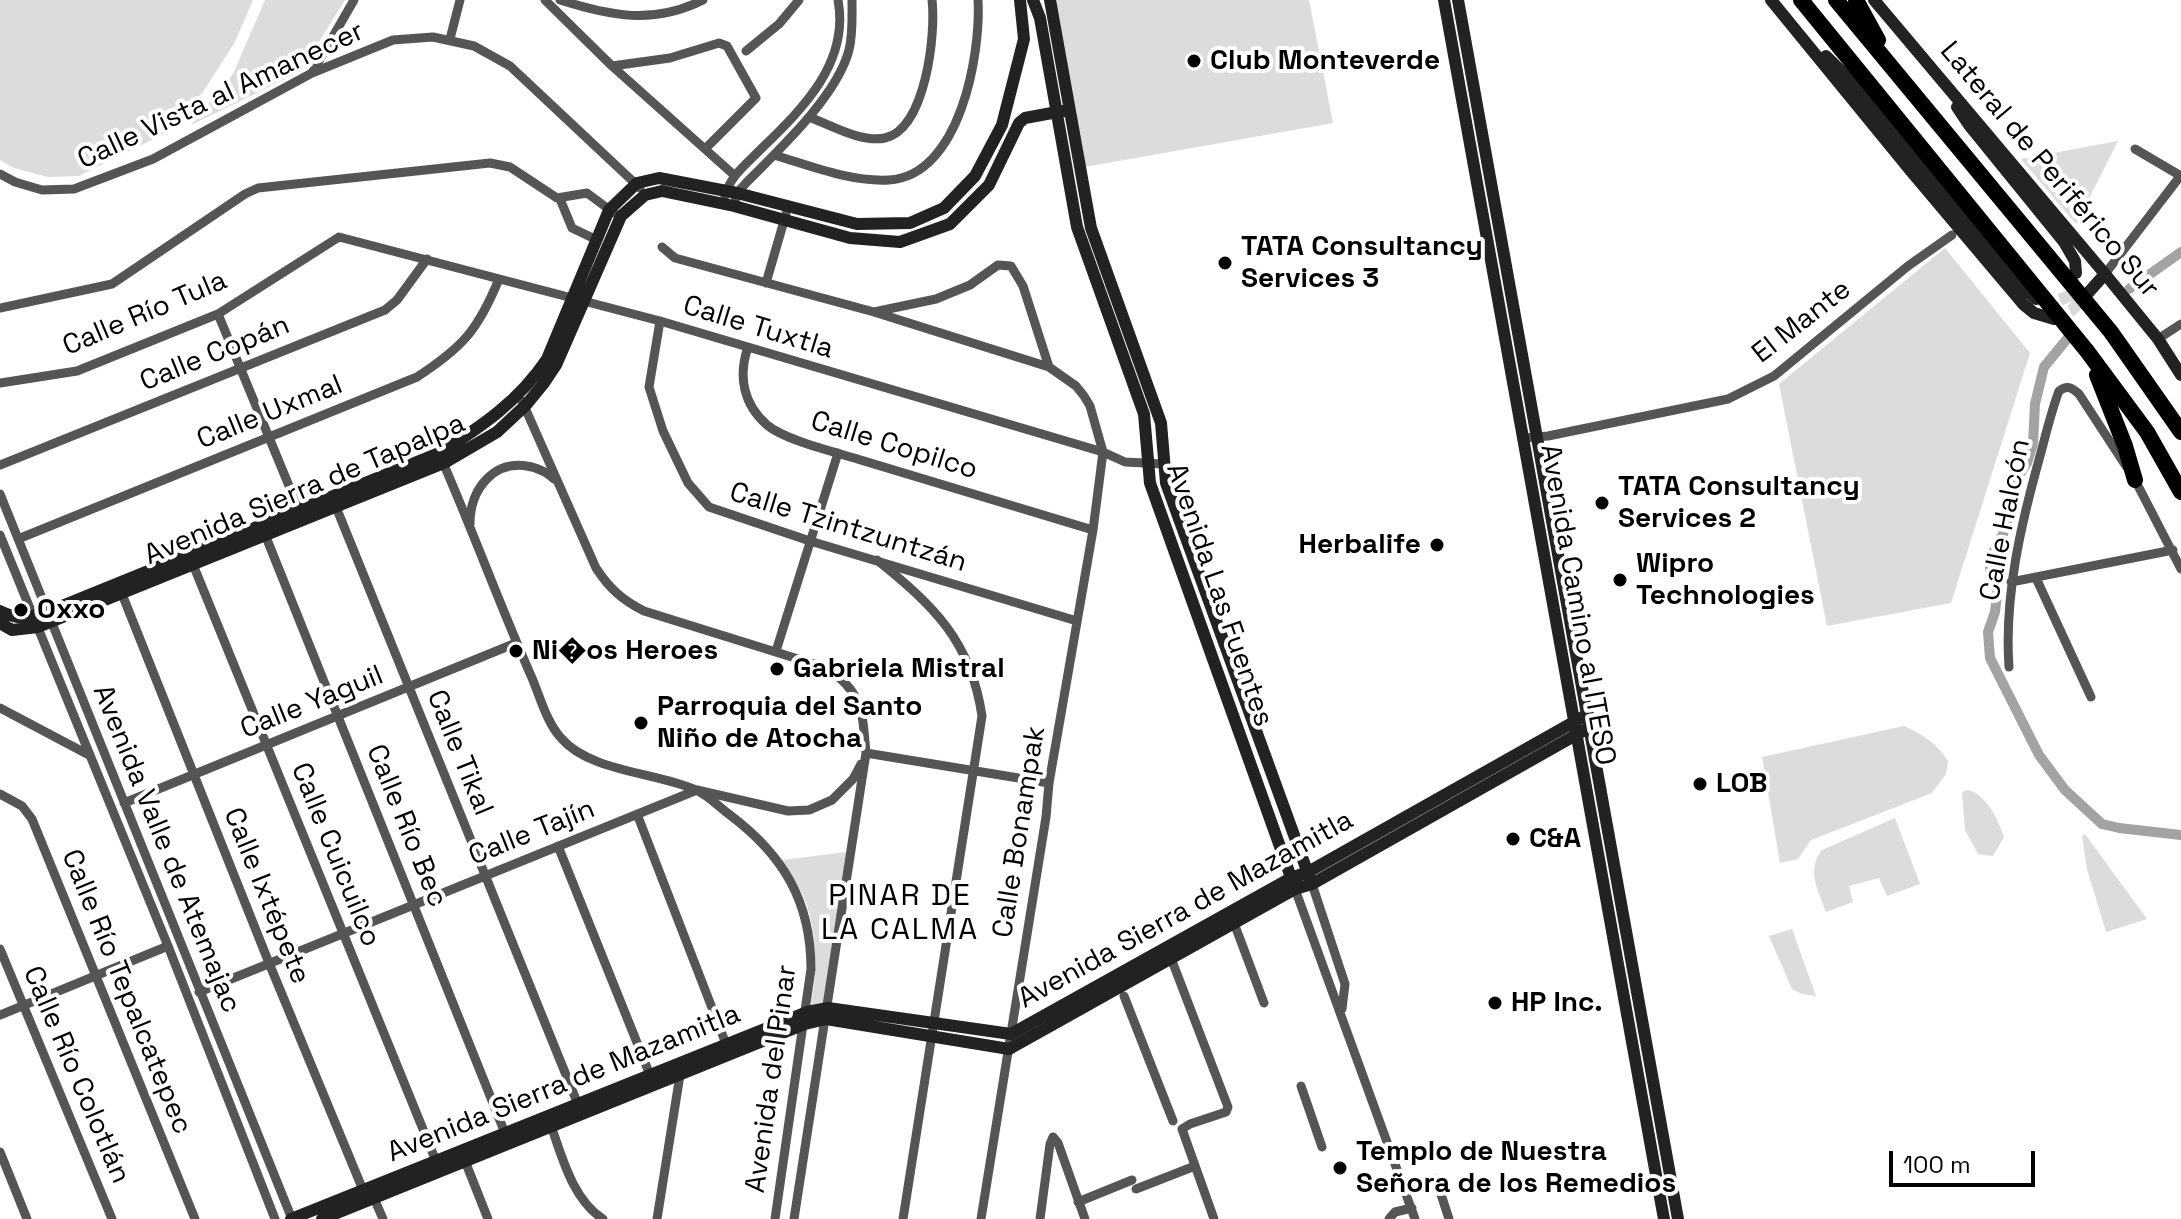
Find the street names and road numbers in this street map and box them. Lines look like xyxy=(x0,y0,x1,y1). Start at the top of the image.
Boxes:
street label: Calle Vista al Amanecer xyxy=(73,15,369,177)
street label: Lateral de Periférico Sur xyxy=(1932,35,2166,305)
street label: Calle Río Tula xyxy=(58,264,232,364)
street label: El Mante xyxy=(1746,273,1858,371)
street label: Calle Tuxtla xyxy=(679,289,837,367)
street label: Calle Copán xyxy=(135,309,295,399)
street label: Calle Uxmal xyxy=(192,369,348,457)
street label: Calle Copilco xyxy=(807,405,981,487)
street label: Avenida Sierra de Tapalpa xyxy=(140,407,470,573)
street label: Calle Halcón xyxy=(1974,436,2038,604)
street label: Avenida Camino al ITESO xyxy=(1532,442,1622,768)
street label: Avenida Las Fuentes xyxy=(1158,459,1280,731)
street label: Calle Tzintzuntzán xyxy=(725,476,971,580)
street label: Calle Yaguil xyxy=(236,659,388,747)
street label: Avenida Valle de Atemajac xyxy=(85,680,247,1018)
street label: Calle Tikal xyxy=(419,685,499,821)
street label: Calle Bonampak xyxy=(987,724,1053,940)
street label: Calle Río Bec xyxy=(358,740,454,912)
street label: Calle Cuicuilco xyxy=(283,758,387,952)
street label: Calle Tajín xyxy=(464,793,600,873)
street label: Calle Ixtépete xyxy=(215,803,317,989)
street label: Avenida Sierra de Mazamitla xyxy=(1013,804,1359,1016)
street label: Calle Río Tepalcatepec xyxy=(53,845,199,1139)
street label: Calle Río Colotlán xyxy=(15,961,137,1189)
street label: Avenida del Pinar xyxy=(739,963,805,1195)
street label: Avenida Sierra de Mazamitla xyxy=(383,998,745,1170)

